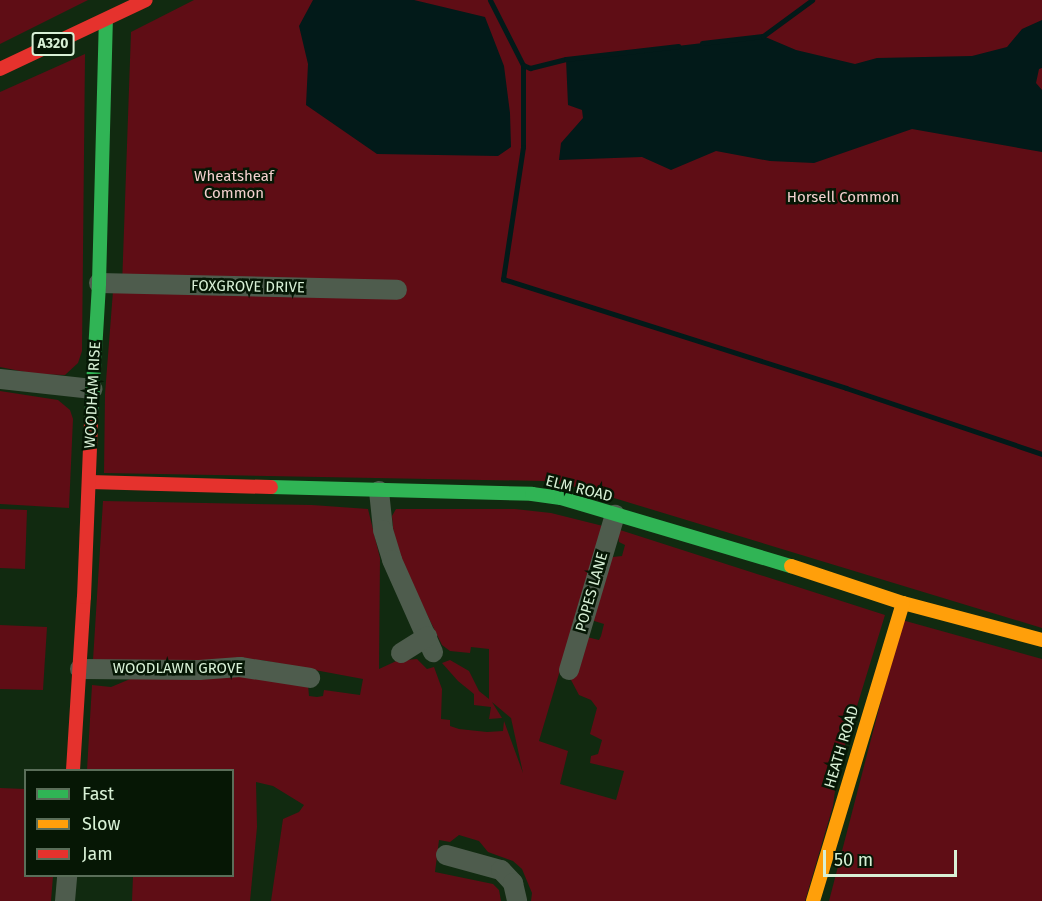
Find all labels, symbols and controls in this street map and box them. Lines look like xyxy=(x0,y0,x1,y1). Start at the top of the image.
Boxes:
road number: A320 xyxy=(31,33,76,55)
park label: Wheatsheaf Common xyxy=(194,167,274,202)
park label: Horsell Common xyxy=(787,189,899,207)
street label: FOXGROVE DRIVE xyxy=(191,277,305,297)
street label: WOODHAM RISE xyxy=(81,341,105,449)
street label: ELM ROAD xyxy=(544,472,614,506)
street label: POPES LANE xyxy=(572,550,612,634)
street label: WOODLAWN GROVE xyxy=(113,660,243,678)
street label: HEATH ROAD xyxy=(821,704,863,790)
legend xyxy=(24,769,234,877)
text: Fast xyxy=(82,783,114,805)
text: Slow xyxy=(82,813,120,835)
scale bar xyxy=(826,838,960,876)
text: Jam xyxy=(82,843,113,865)
text: 50 m xyxy=(834,849,873,871)

